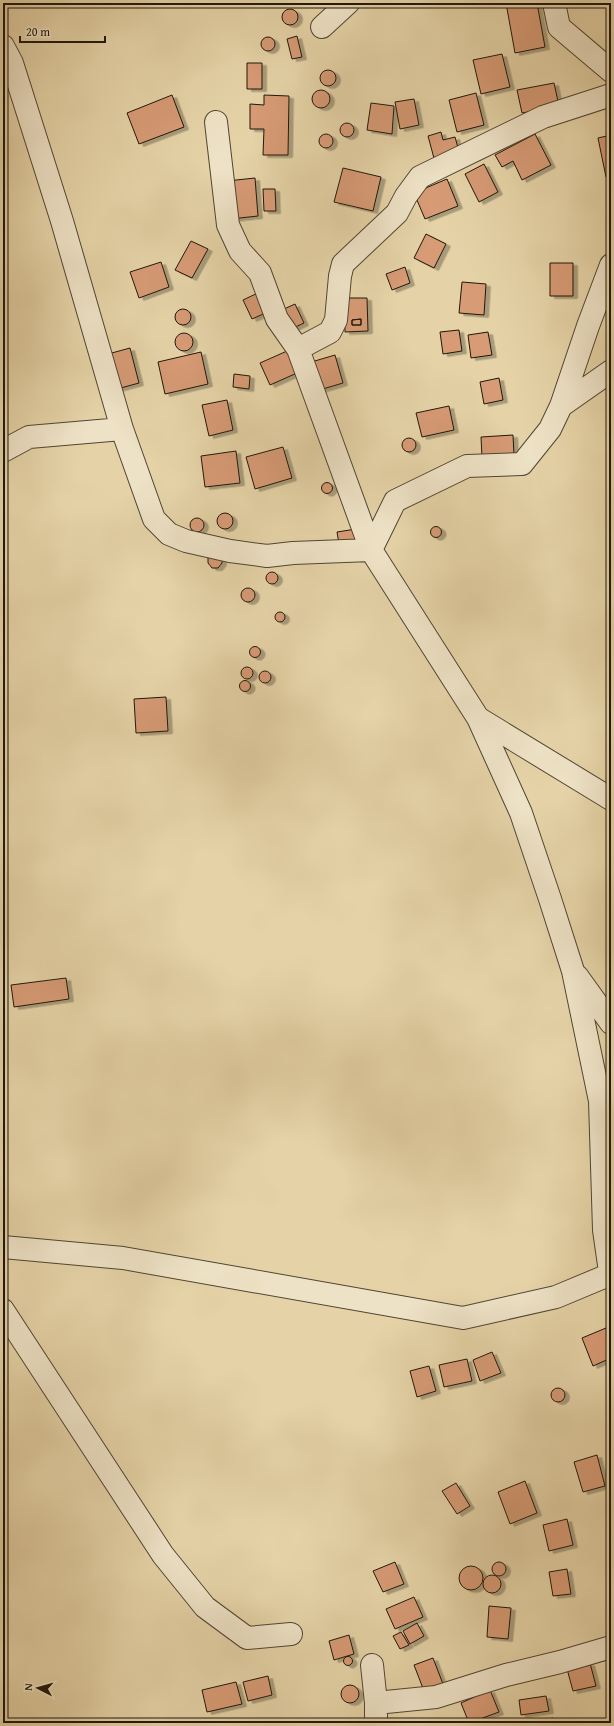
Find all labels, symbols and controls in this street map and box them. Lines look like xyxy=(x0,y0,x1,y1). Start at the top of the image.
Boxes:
scale bar xyxy=(20,18,105,44)
text: 20 m xyxy=(26,23,50,40)
north arrow xyxy=(18,1668,58,1708)
text: N xyxy=(20,1682,36,1691)

